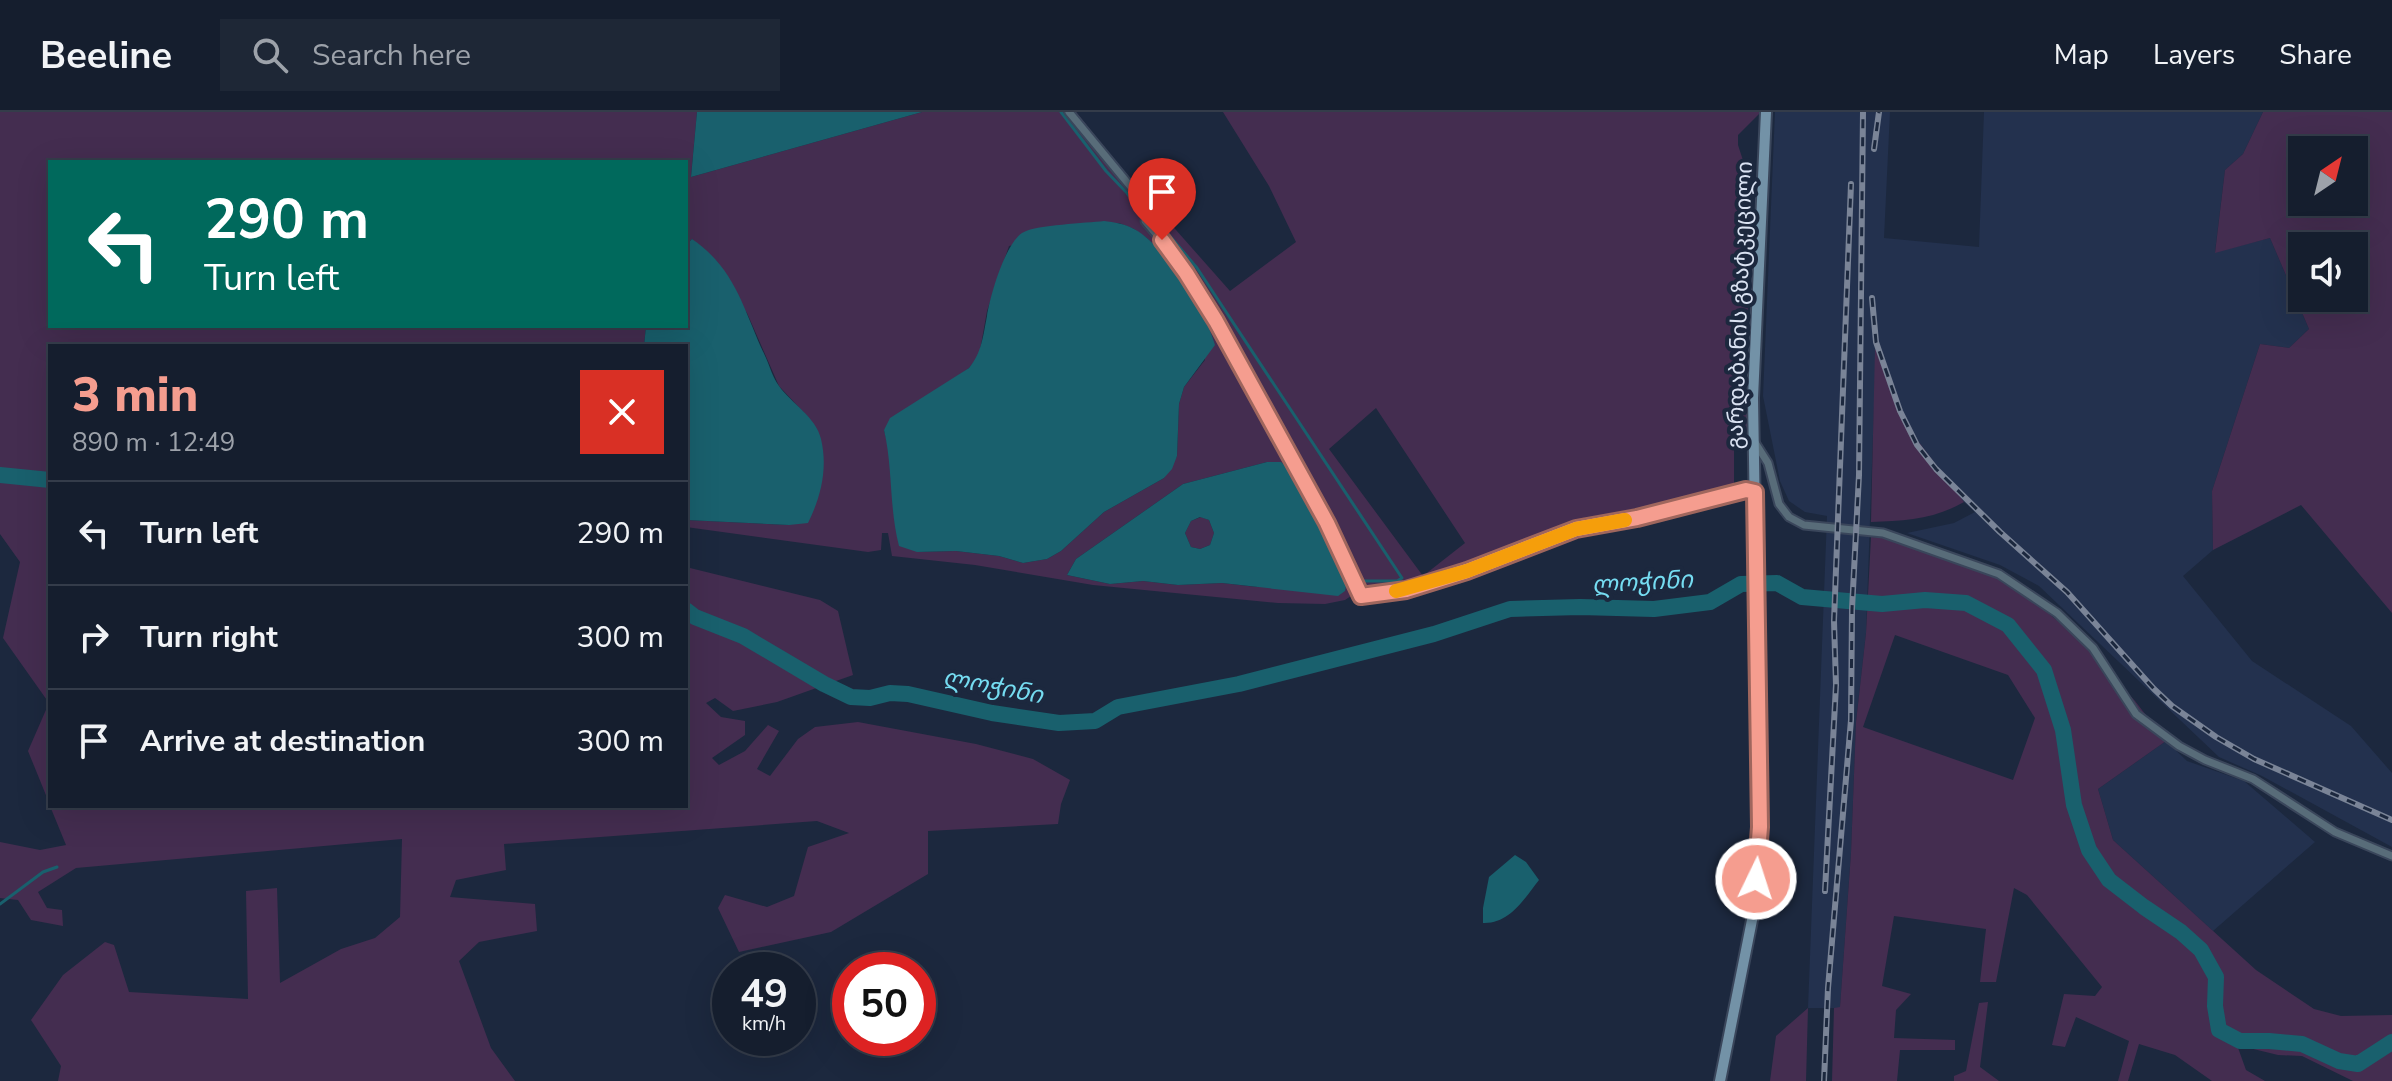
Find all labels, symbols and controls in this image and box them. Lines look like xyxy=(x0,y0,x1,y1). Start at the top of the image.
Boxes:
search box xyxy=(220,19,780,91)
text: Beeline xyxy=(40,30,172,81)
icon: search xyxy=(248,33,292,77)
text: Search here xyxy=(312,35,471,76)
text: Map xyxy=(2054,36,2109,74)
text: Layers xyxy=(2153,36,2235,74)
text: Share xyxy=(2279,36,2352,74)
north arrow xyxy=(2288,136,2368,216)
map controls xyxy=(2288,136,2368,312)
pin xyxy=(1128,158,1196,240)
street label: გარდაბანის გზატკეცილი xyxy=(1720,161,1760,449)
icon: arrive xyxy=(1140,170,1184,214)
text: 290 m xyxy=(204,181,369,258)
icon: left xyxy=(72,192,176,296)
button: sound xyxy=(2288,232,2368,312)
text: Turn left xyxy=(204,254,339,303)
text: 3 min xyxy=(72,362,198,428)
button: close xyxy=(580,370,664,454)
text: 890 m · 12:49 xyxy=(72,425,235,460)
icon: left xyxy=(72,511,116,555)
text: Turn left xyxy=(140,513,258,554)
text: 290 m xyxy=(577,513,664,554)
water label: ლოჭინი xyxy=(1591,563,1695,601)
icon: right xyxy=(72,615,116,659)
text: Turn right xyxy=(140,617,278,658)
text: 300 m xyxy=(577,617,664,658)
water label: ლოჭინი xyxy=(940,661,1047,712)
icon: arrive xyxy=(72,719,116,763)
text: Arrive at destination xyxy=(140,721,425,762)
text: 300 m xyxy=(577,721,664,762)
position arrow xyxy=(1714,837,1798,921)
speed limit sign: 50 xyxy=(832,952,936,1056)
text: 49 xyxy=(740,967,788,1021)
text: km/h xyxy=(742,1010,786,1037)

